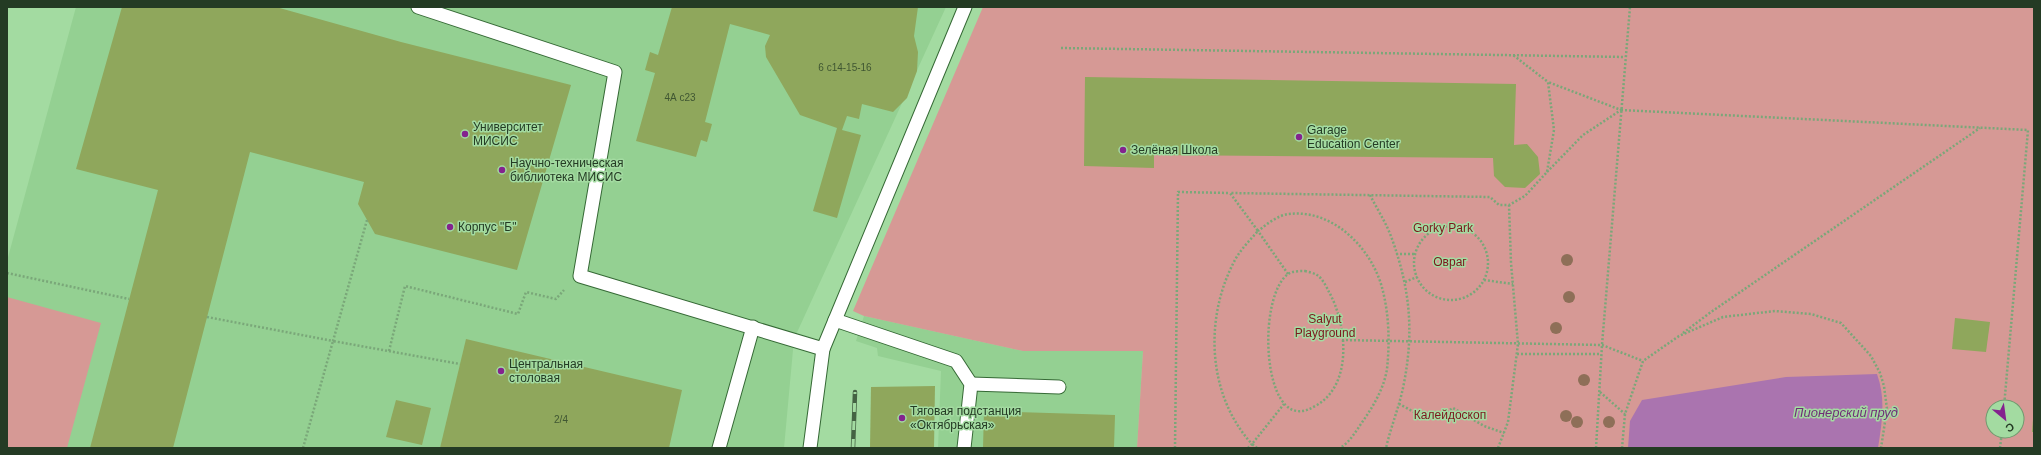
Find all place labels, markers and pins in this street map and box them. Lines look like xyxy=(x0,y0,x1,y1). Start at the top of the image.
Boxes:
place label: Университет МИСИС xyxy=(473,120,543,148)
place label: Garage Education Center xyxy=(1307,123,1400,151)
marker: Университет МИСИС xyxy=(460,129,470,139)
marker: Garage Education Center xyxy=(1294,132,1304,142)
place label: Зелёная Школа xyxy=(1131,143,1218,157)
marker: Зелёная Школа xyxy=(1118,145,1128,155)
place label: Научно-техническая библиотека МИСИС xyxy=(510,156,623,184)
marker: Научно-техническая библиотека МИСИС xyxy=(497,165,507,175)
place label: Корпус "Б" xyxy=(458,220,516,234)
marker: Корпус "Б" xyxy=(445,222,455,232)
place label: Центральная столовая xyxy=(509,357,583,385)
marker: Центральная столовая xyxy=(496,366,506,376)
place label: Тяговая подстанция «Октябрьская» xyxy=(910,404,1021,432)
marker: Тяговая подстанция «Октябрьская» xyxy=(897,413,907,423)

